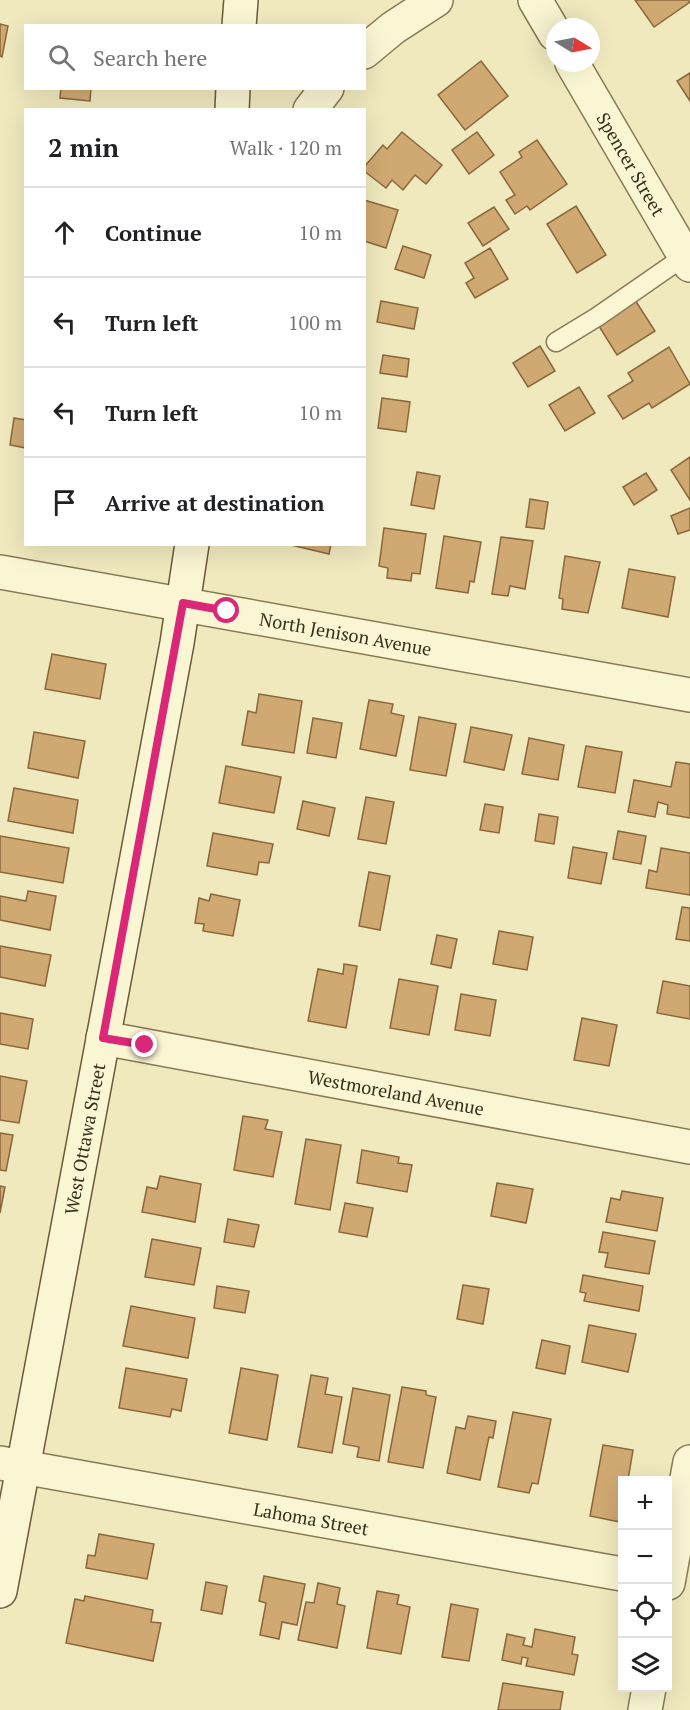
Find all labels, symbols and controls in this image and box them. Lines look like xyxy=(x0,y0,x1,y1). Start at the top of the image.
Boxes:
north arrow xyxy=(546,18,600,72)
search box xyxy=(24,24,366,90)
icon: search xyxy=(45,41,78,74)
text: Search here xyxy=(93,43,207,72)
street label: Spencer Street xyxy=(591,108,671,220)
text: 2 min xyxy=(48,130,119,164)
text: Walk · 120 m xyxy=(230,134,342,161)
icon: ahead xyxy=(48,216,81,249)
text: Continue xyxy=(105,218,202,247)
text: 10 m xyxy=(299,219,342,246)
icon: left xyxy=(48,306,81,339)
text: Turn left xyxy=(105,308,198,337)
text: 100 m xyxy=(288,309,342,336)
icon: left xyxy=(48,396,81,429)
text: Turn left xyxy=(105,398,198,427)
text: 10 m xyxy=(299,399,342,426)
icon: arrive xyxy=(48,486,81,519)
text: Arrive at destination xyxy=(105,488,324,517)
route start xyxy=(213,597,239,623)
street label: North Jenison Avenue xyxy=(258,606,434,661)
route end xyxy=(131,1031,157,1057)
street label: West Ottawa Street xyxy=(58,1061,110,1217)
street label: Westmoreland Avenue xyxy=(306,1064,486,1121)
map controls xyxy=(618,1476,672,1692)
button: + xyxy=(618,1476,672,1530)
street label: Lahoma Street xyxy=(252,1496,371,1541)
button: − xyxy=(618,1530,672,1584)
button: locate xyxy=(618,1584,672,1638)
button: layers xyxy=(618,1638,672,1692)

